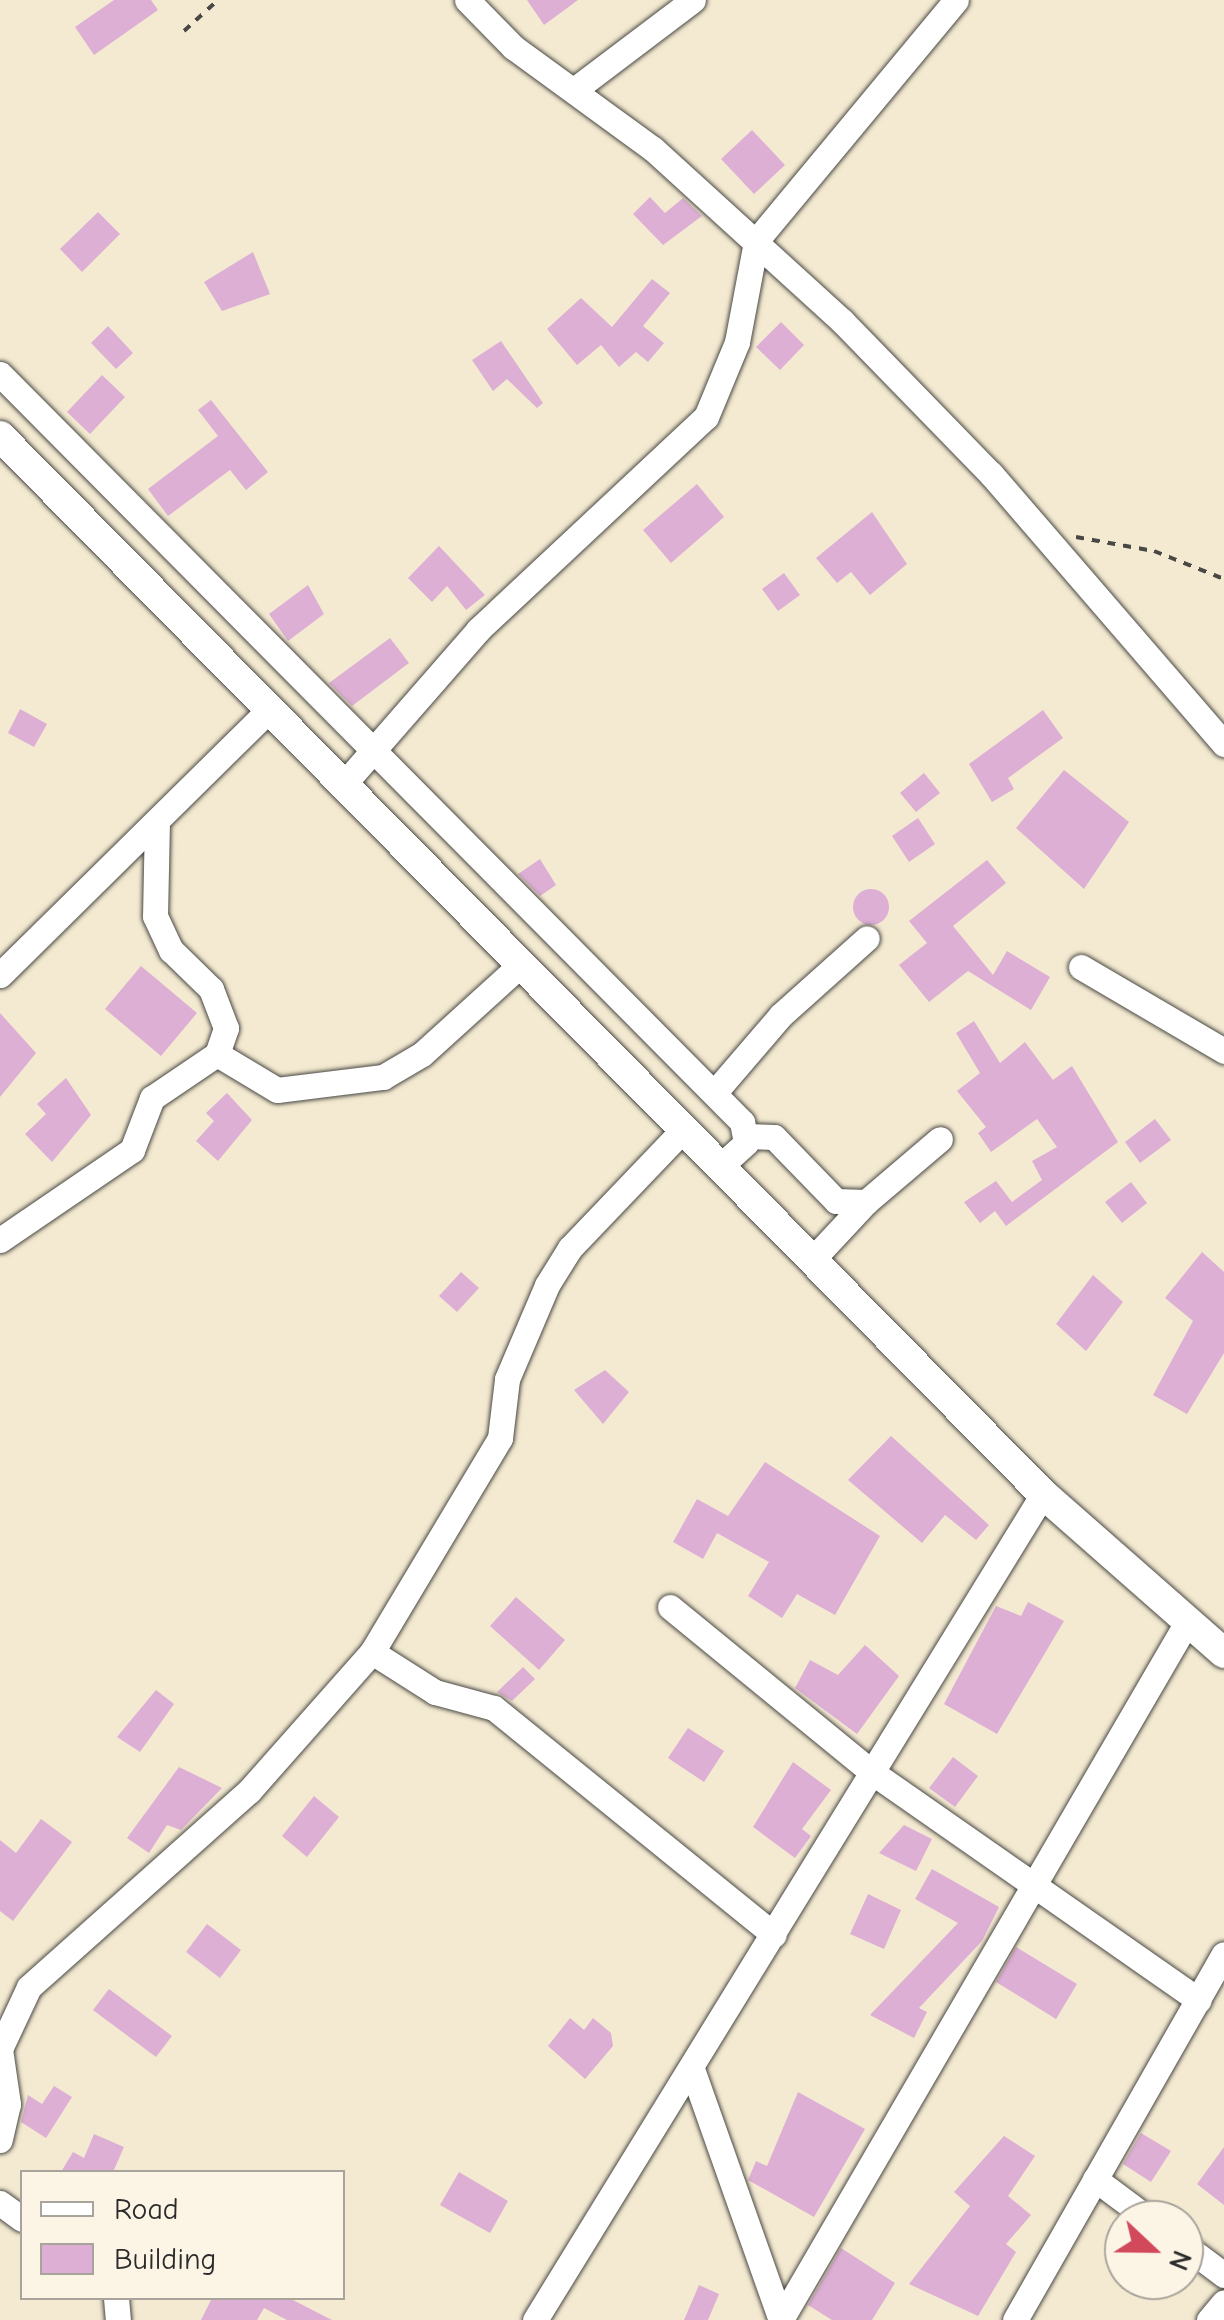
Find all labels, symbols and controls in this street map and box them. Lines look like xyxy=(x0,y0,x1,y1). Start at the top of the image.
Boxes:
legend xyxy=(20,2170,345,2300)
text: Road xyxy=(114,2192,179,2227)
north arrow xyxy=(1104,2200,1204,2300)
text: Building xyxy=(114,2242,217,2277)
text: N xyxy=(1162,2246,1198,2275)

